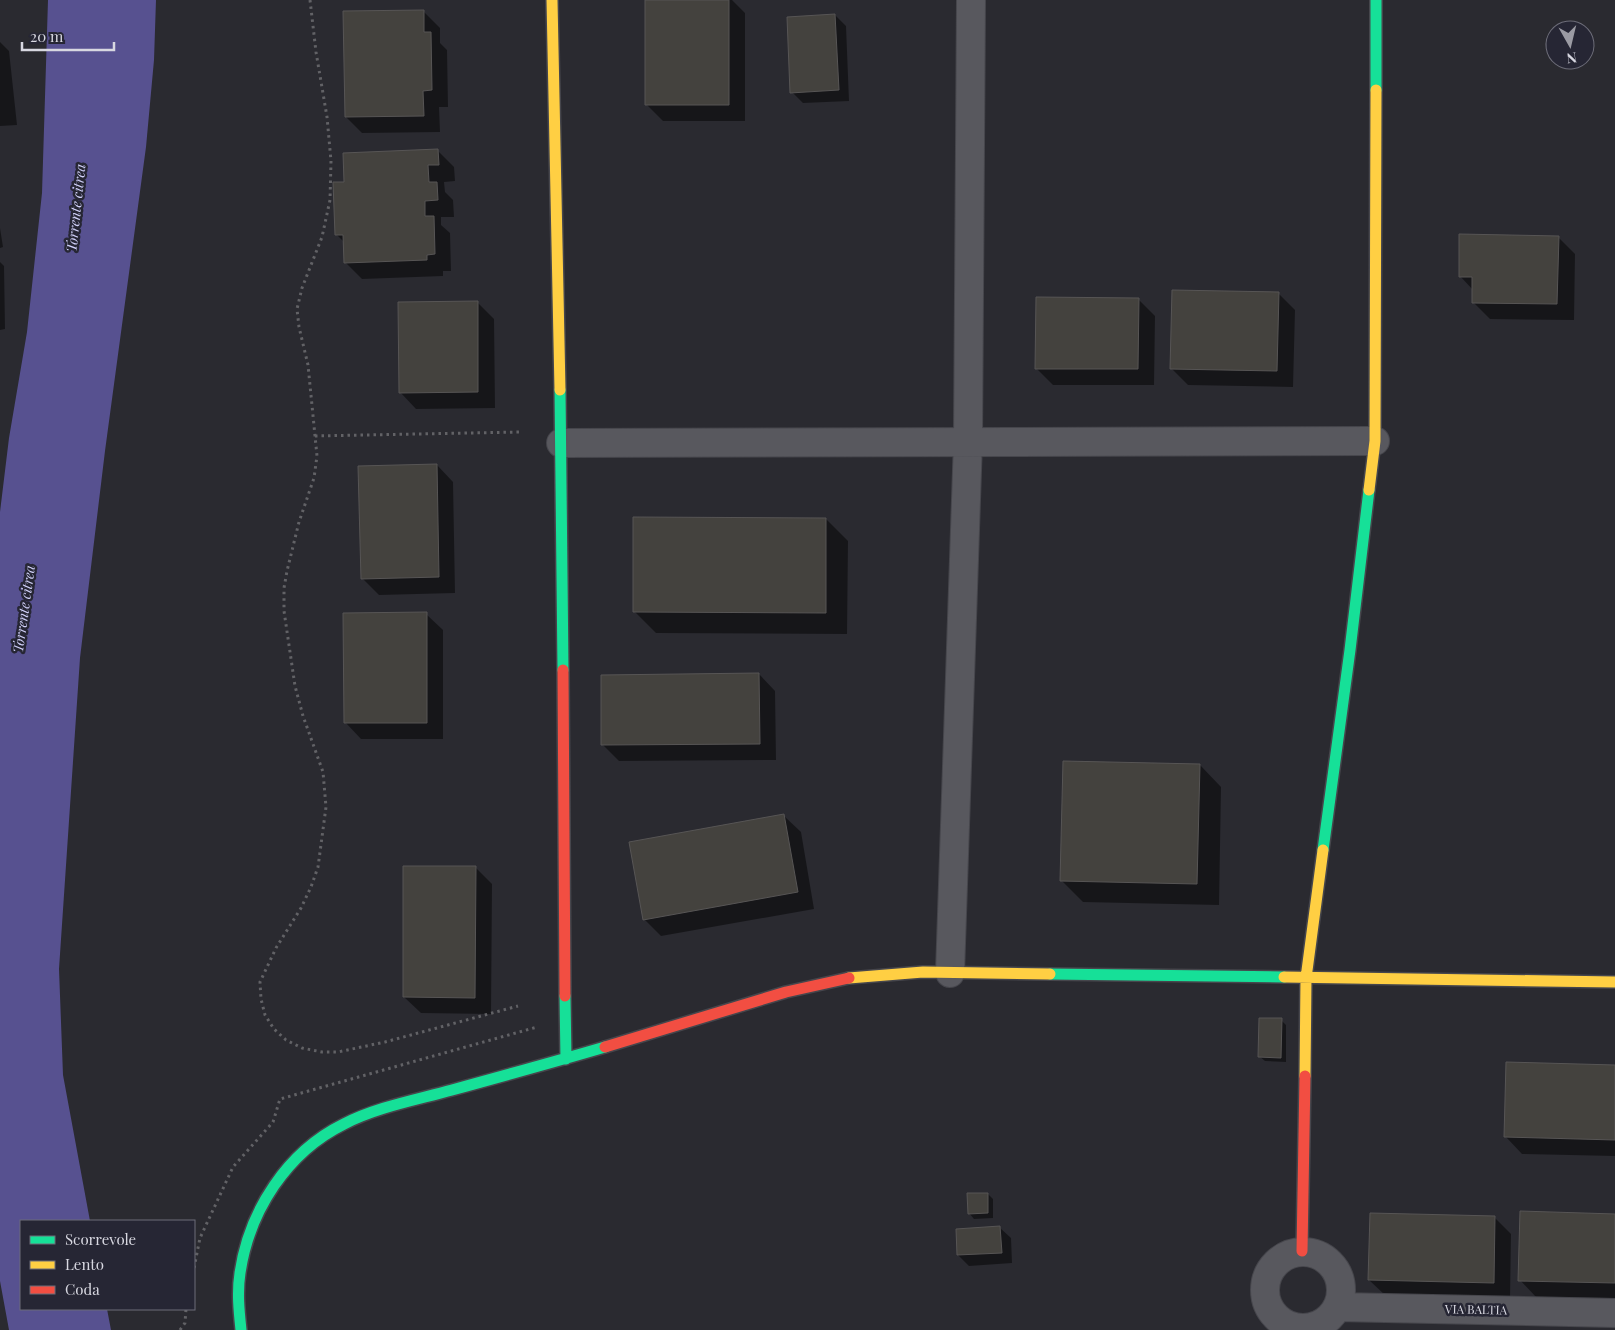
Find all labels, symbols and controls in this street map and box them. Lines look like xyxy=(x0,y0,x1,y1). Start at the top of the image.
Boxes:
scale bar xyxy=(22,20,115,52)
north arrow xyxy=(1545,20,1595,70)
text: 20 m xyxy=(30,26,64,46)
text: N xyxy=(1566,48,1578,68)
water label: Torrente citrea xyxy=(61,163,90,253)
water label: Torrente citrea xyxy=(8,564,39,654)
legend xyxy=(20,1220,195,1310)
text: Scorrevole xyxy=(65,1229,136,1249)
text: Lento xyxy=(65,1254,104,1274)
text: Coda xyxy=(65,1279,100,1299)
street label: VIA BALTIA xyxy=(1444,1300,1508,1318)

